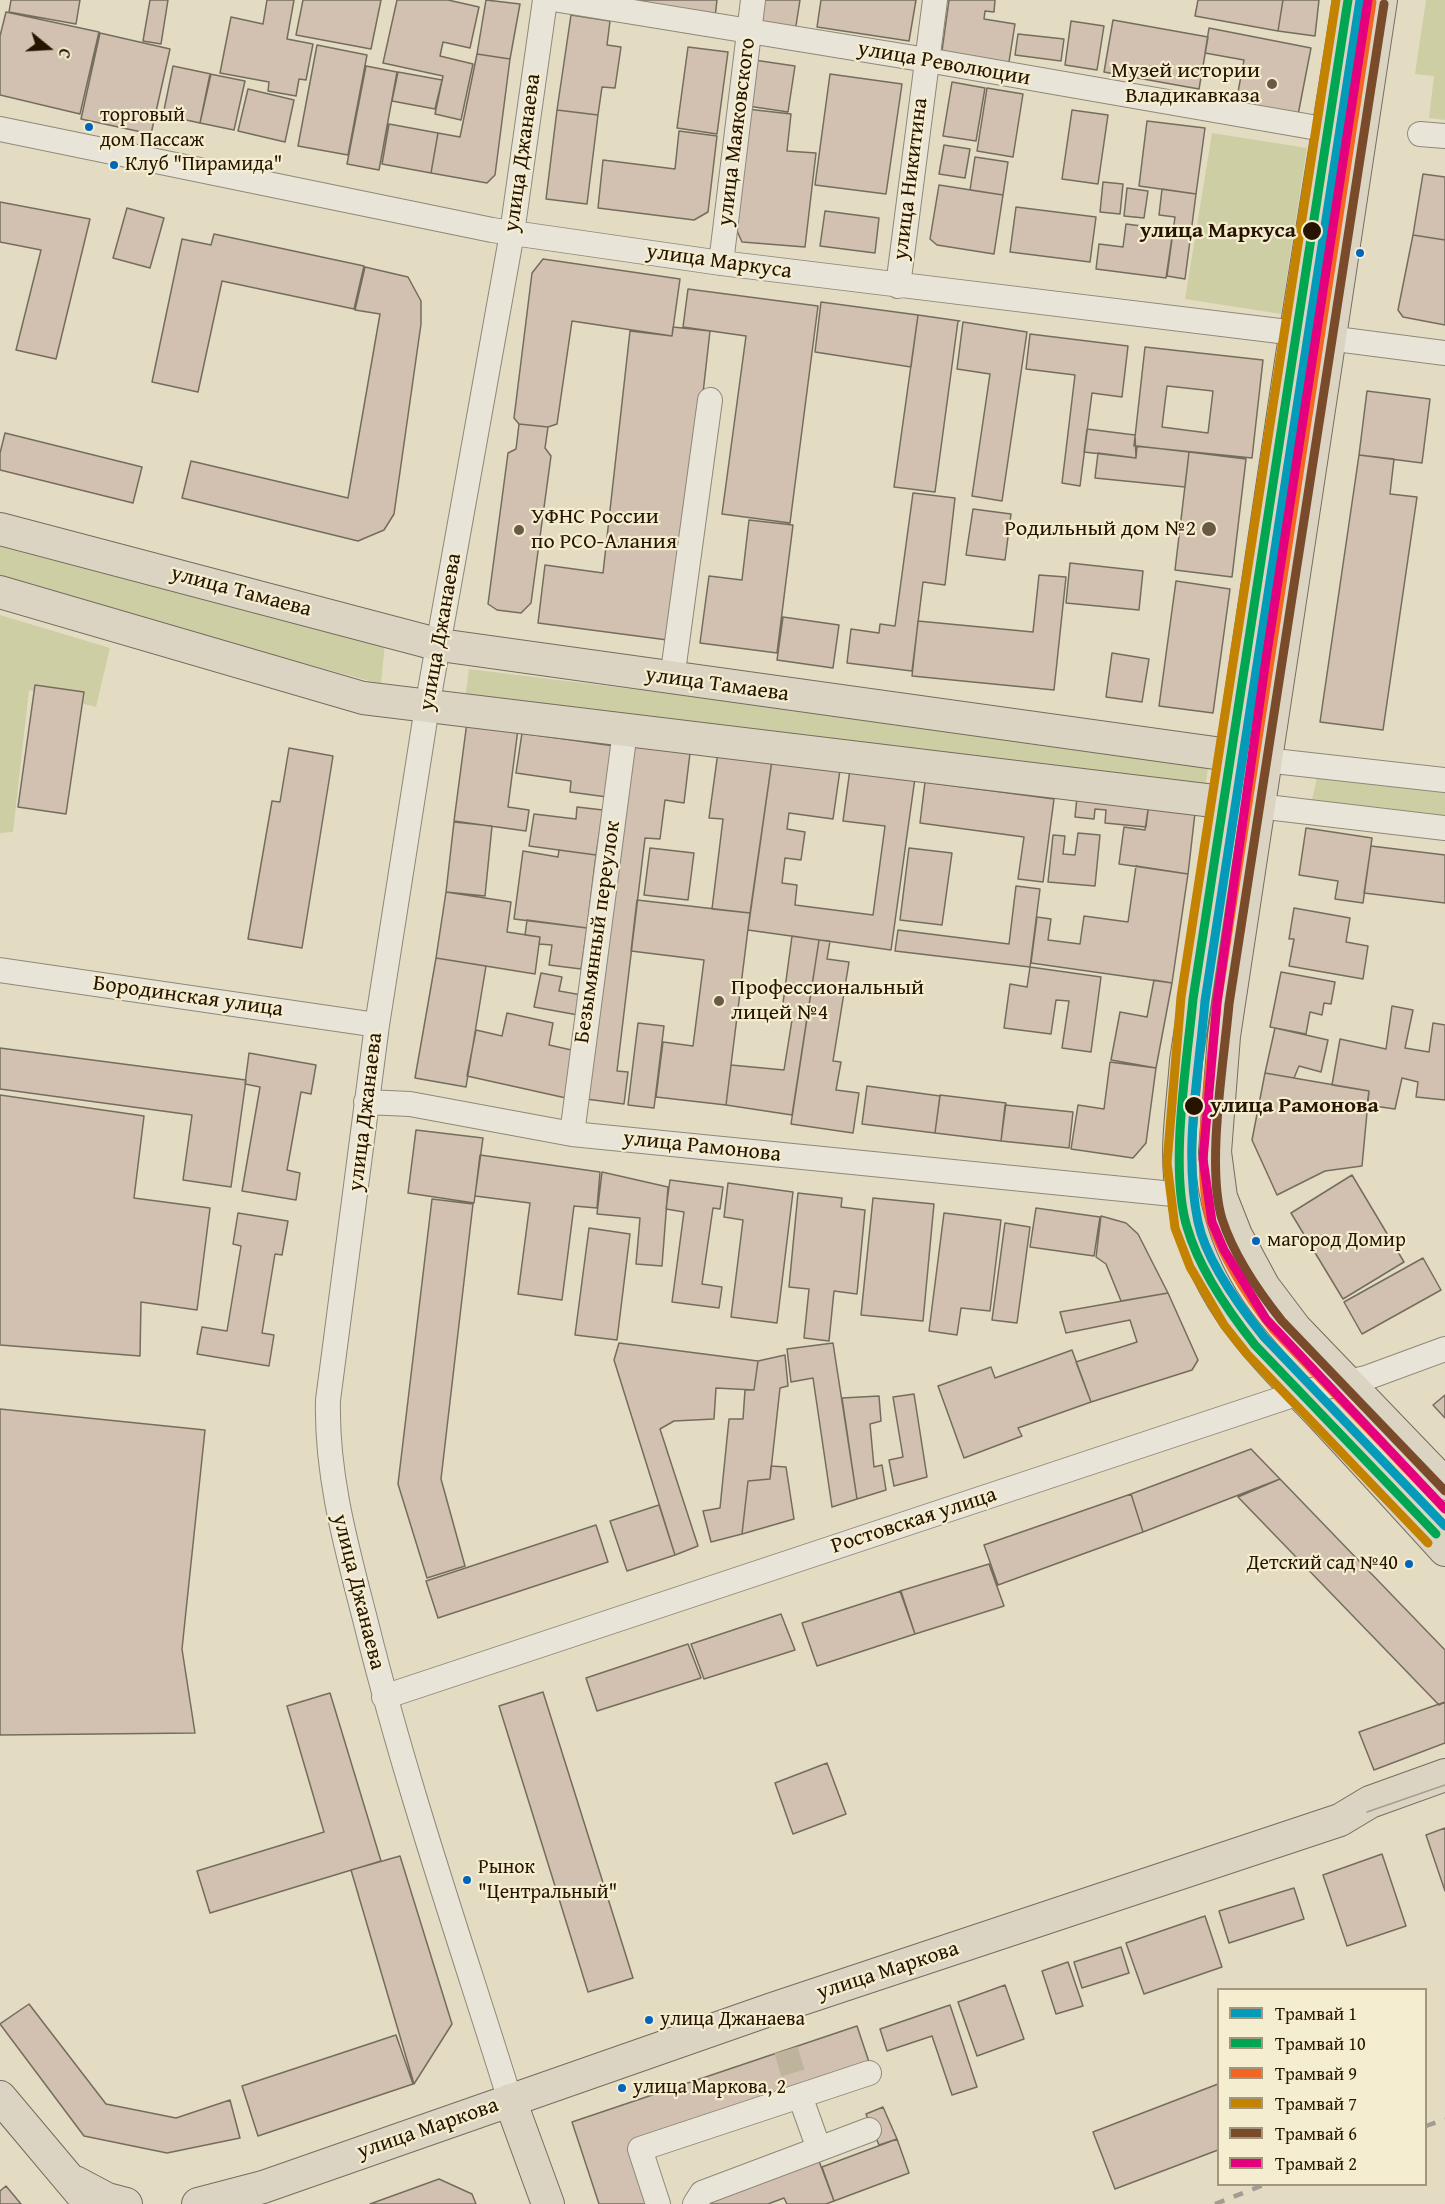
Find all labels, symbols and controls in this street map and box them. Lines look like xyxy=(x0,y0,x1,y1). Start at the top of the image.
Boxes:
north arrow xyxy=(18,18,78,78)
street label: улица Маяковского xyxy=(712,36,762,228)
street label: улица Революции xyxy=(856,36,1032,92)
text: С xyxy=(52,46,78,62)
place label: Музей истории Владикавказа xyxy=(1111,58,1260,110)
street label: улица Джанаева xyxy=(499,72,547,234)
marker: Музей истории Владикавказа xyxy=(1265,77,1279,91)
street label: улица Никитина xyxy=(888,96,934,262)
place label: торговый дом Пассаж xyxy=(100,104,204,151)
marker: торговый дом Пассаж xyxy=(83,121,95,133)
place label: Клуб "Пирамида" xyxy=(125,153,282,177)
marker: Клуб "Пирамида" xyxy=(108,159,120,171)
place label: улица Маркуса xyxy=(1140,218,1296,244)
marker: улица Маркуса xyxy=(1301,220,1323,242)
street label: улица Маркуса xyxy=(644,239,794,285)
unlabelled marker xyxy=(1354,247,1366,259)
place label: УФНС России по РСО-Алания xyxy=(531,504,677,556)
place label: Родильный дом №2 xyxy=(1004,516,1196,542)
marker: Родильный дом №2 xyxy=(1200,520,1218,538)
marker: УФНС России по РСО-Алания xyxy=(512,523,526,537)
street label: улица Джанаева xyxy=(414,551,468,713)
street label: улица Тамаева xyxy=(168,561,314,623)
street label: улица Тамаева xyxy=(643,662,791,708)
street label: Безымянный переулок xyxy=(569,819,627,1045)
street label: Бородинская улица xyxy=(91,971,285,1023)
place label: Профессиональный лицей №4 xyxy=(731,975,924,1026)
marker: Профессиональный лицей №4 xyxy=(712,994,726,1008)
street label: улица Джанаева xyxy=(343,1031,389,1193)
place label: улица Рамонова xyxy=(1210,1093,1379,1119)
marker: улица Рамонова xyxy=(1183,1095,1205,1117)
street label: улица Рамонова xyxy=(622,1126,782,1168)
place label: магород Домир xyxy=(1267,1229,1406,1253)
marker: магород Домир xyxy=(1250,1235,1262,1247)
street label: Ростовская улица xyxy=(828,1482,1000,1560)
street label: улица Джанаева xyxy=(326,1511,390,1673)
place label: Детский сад №40 xyxy=(1247,1552,1398,1576)
marker: Детский сад №40 xyxy=(1403,1558,1415,1570)
place label: Рынок "Центральный" xyxy=(478,1856,617,1903)
marker: Рынок "Центральный" xyxy=(461,1874,473,1886)
street label: улица Маркова xyxy=(814,1936,962,2006)
legend xyxy=(1217,1988,1427,2186)
text: Трамвай 1 xyxy=(1275,2000,1357,2027)
place label: улица Джанаева xyxy=(660,2008,805,2032)
marker: улица Джанаева xyxy=(643,2014,655,2026)
text: Трамвай 10 xyxy=(1275,2030,1366,2057)
text: Трамвай 9 xyxy=(1275,2060,1357,2087)
place label: улица Маркова, 2 xyxy=(633,2076,786,2100)
marker: улица Маркова, 2 xyxy=(616,2082,628,2094)
text: Трамвай 7 xyxy=(1275,2090,1357,2117)
street label: улица Маркова xyxy=(354,2092,502,2166)
text: Трамвай 6 xyxy=(1275,2120,1357,2147)
text: Трамвай 2 xyxy=(1275,2150,1357,2177)

